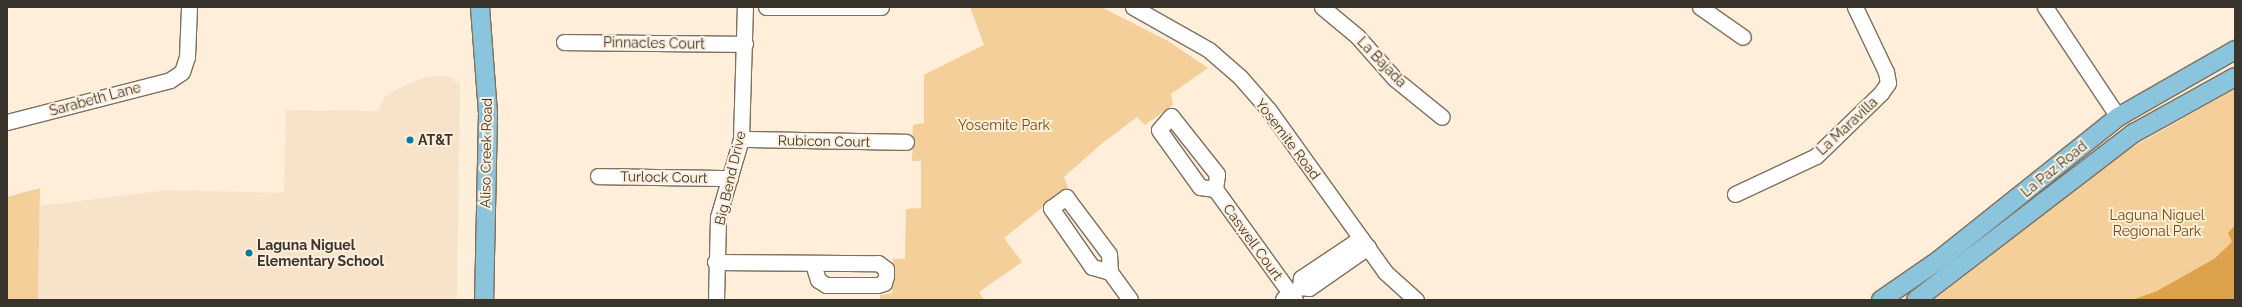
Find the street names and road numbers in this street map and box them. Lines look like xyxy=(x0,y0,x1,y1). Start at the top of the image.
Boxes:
street label: La Bajada xyxy=(1354,33,1410,91)
street label: Pinnacles Court xyxy=(603,34,705,52)
street label: Sarabeth Lane xyxy=(47,79,143,119)
street label: La Maravilla xyxy=(1813,94,1881,158)
street label: Yosemite Road xyxy=(1252,95,1324,183)
street label: Aliso Creek Road xyxy=(477,98,495,208)
street label: Big Bend Drive xyxy=(711,129,749,227)
street label: Rubicon Court xyxy=(778,132,870,150)
street label: La Paz Road xyxy=(2018,137,2090,201)
street label: Turlock Court xyxy=(620,168,708,186)
street label: Caswell Court xyxy=(1220,201,1286,283)

